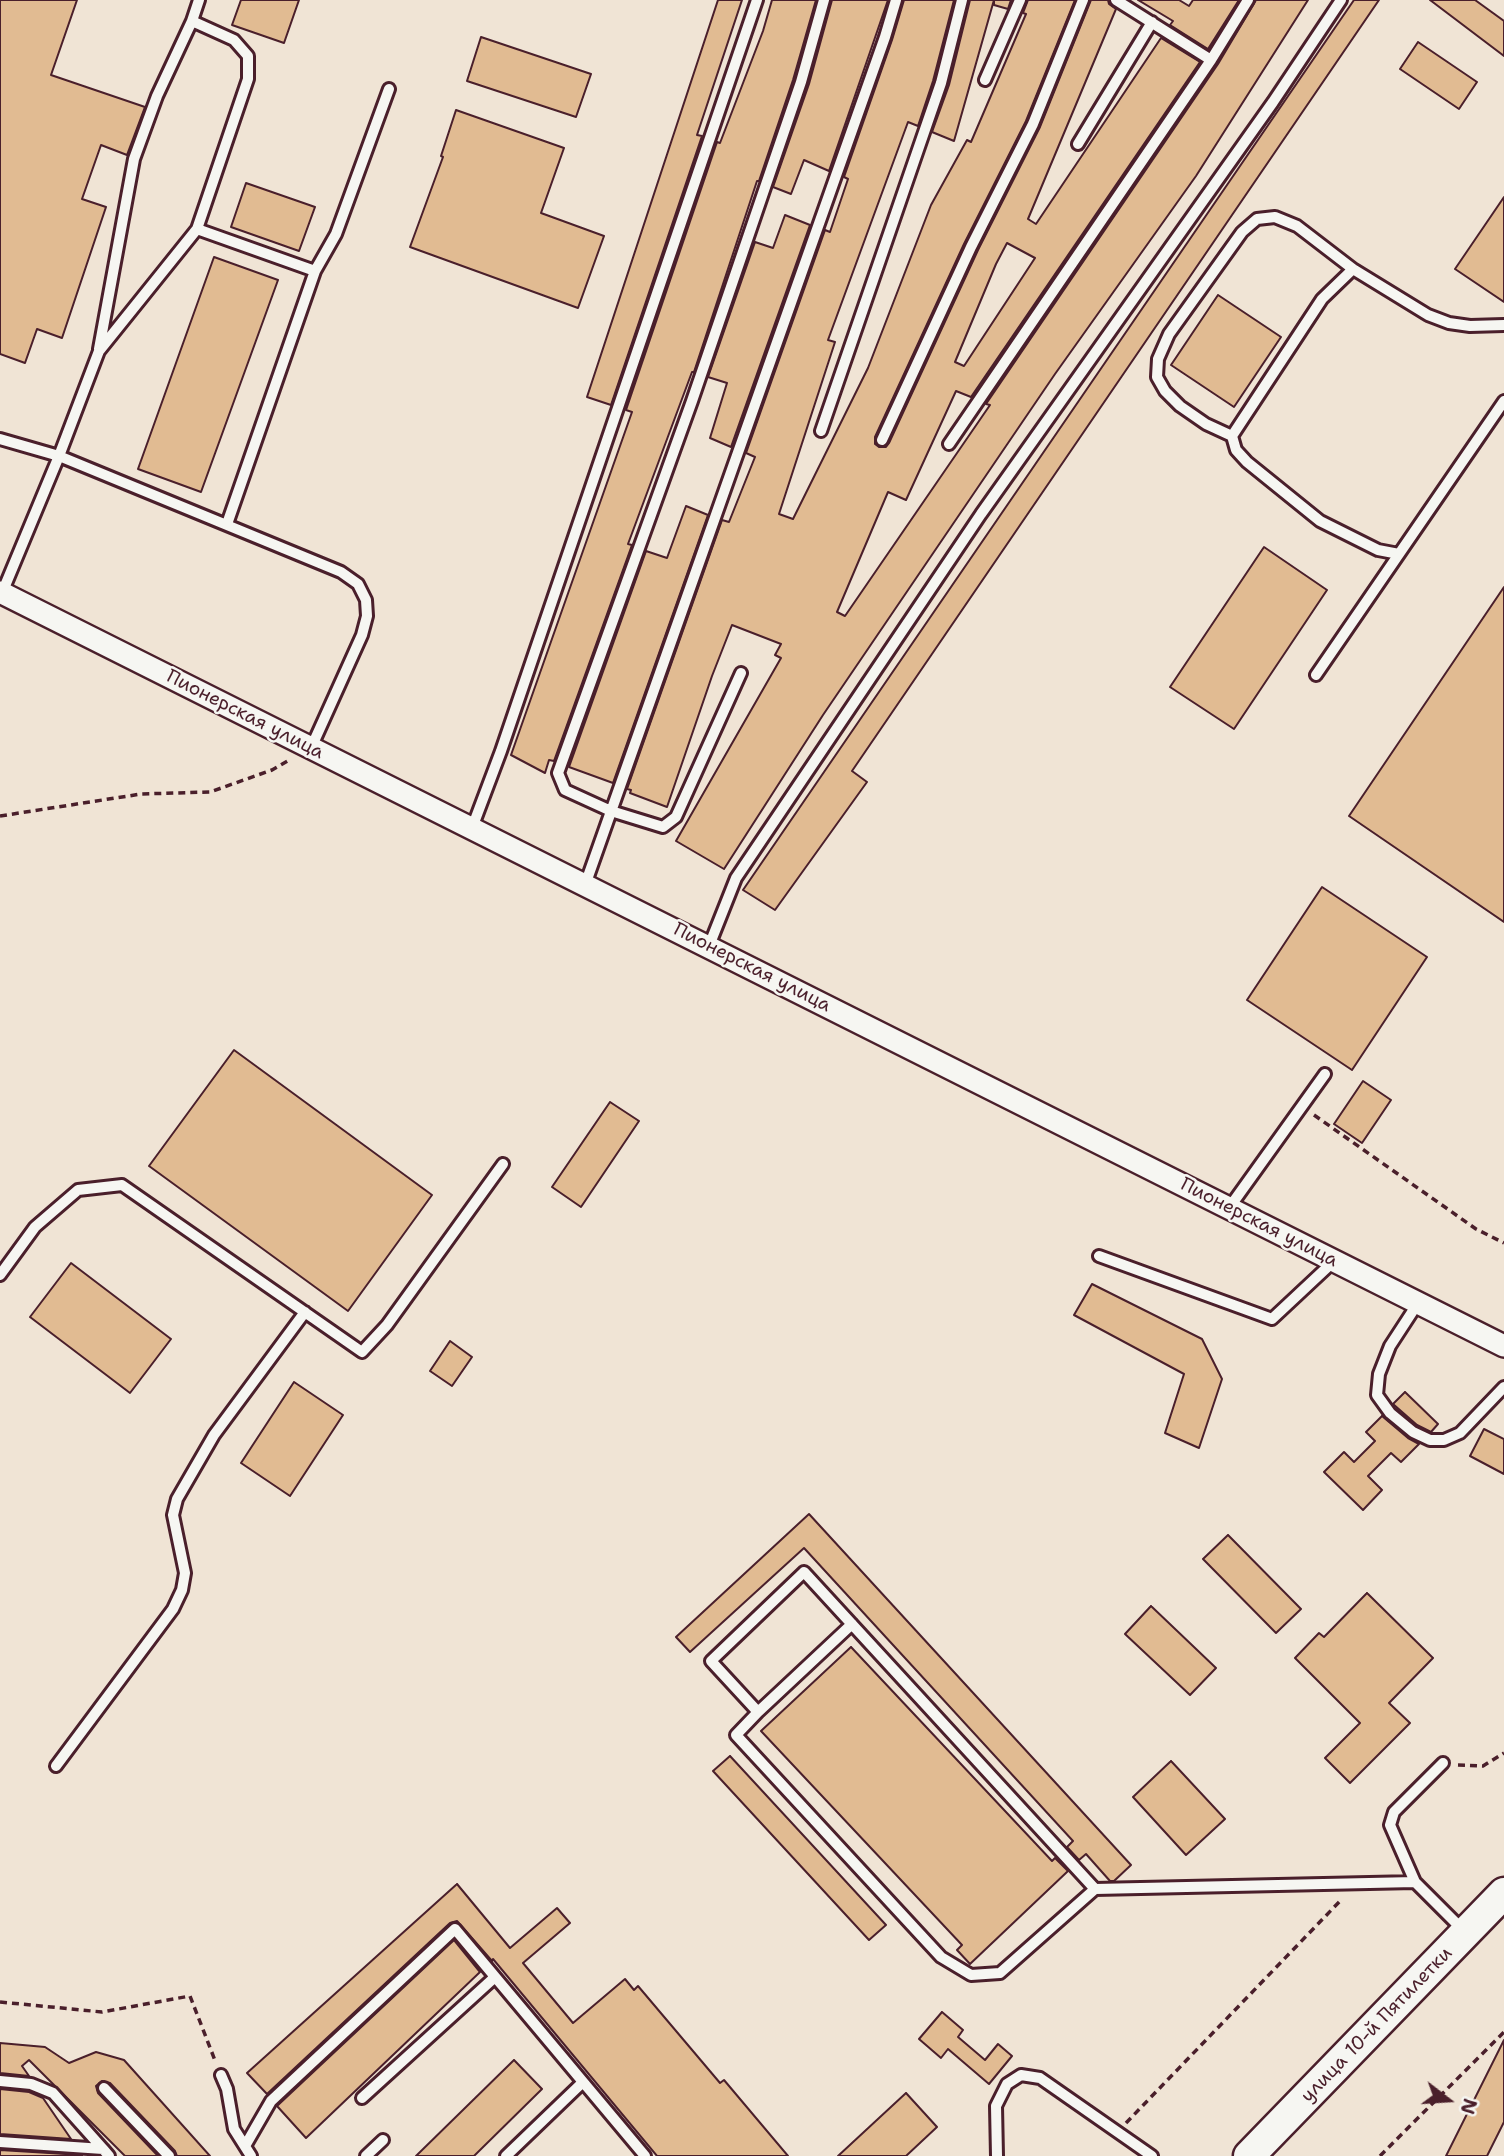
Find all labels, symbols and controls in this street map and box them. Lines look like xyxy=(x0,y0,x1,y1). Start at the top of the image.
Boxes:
street label: Пионерская улица xyxy=(162,665,328,765)
street label: Пионерская улица xyxy=(669,918,835,1018)
street label: Пионерская улица xyxy=(1176,1173,1342,1273)
street label: улица 10-й Пятилетки xyxy=(1297,1942,1457,2108)
north arrow xyxy=(1413,2065,1483,2135)
text: N xyxy=(1454,2095,1483,2117)

